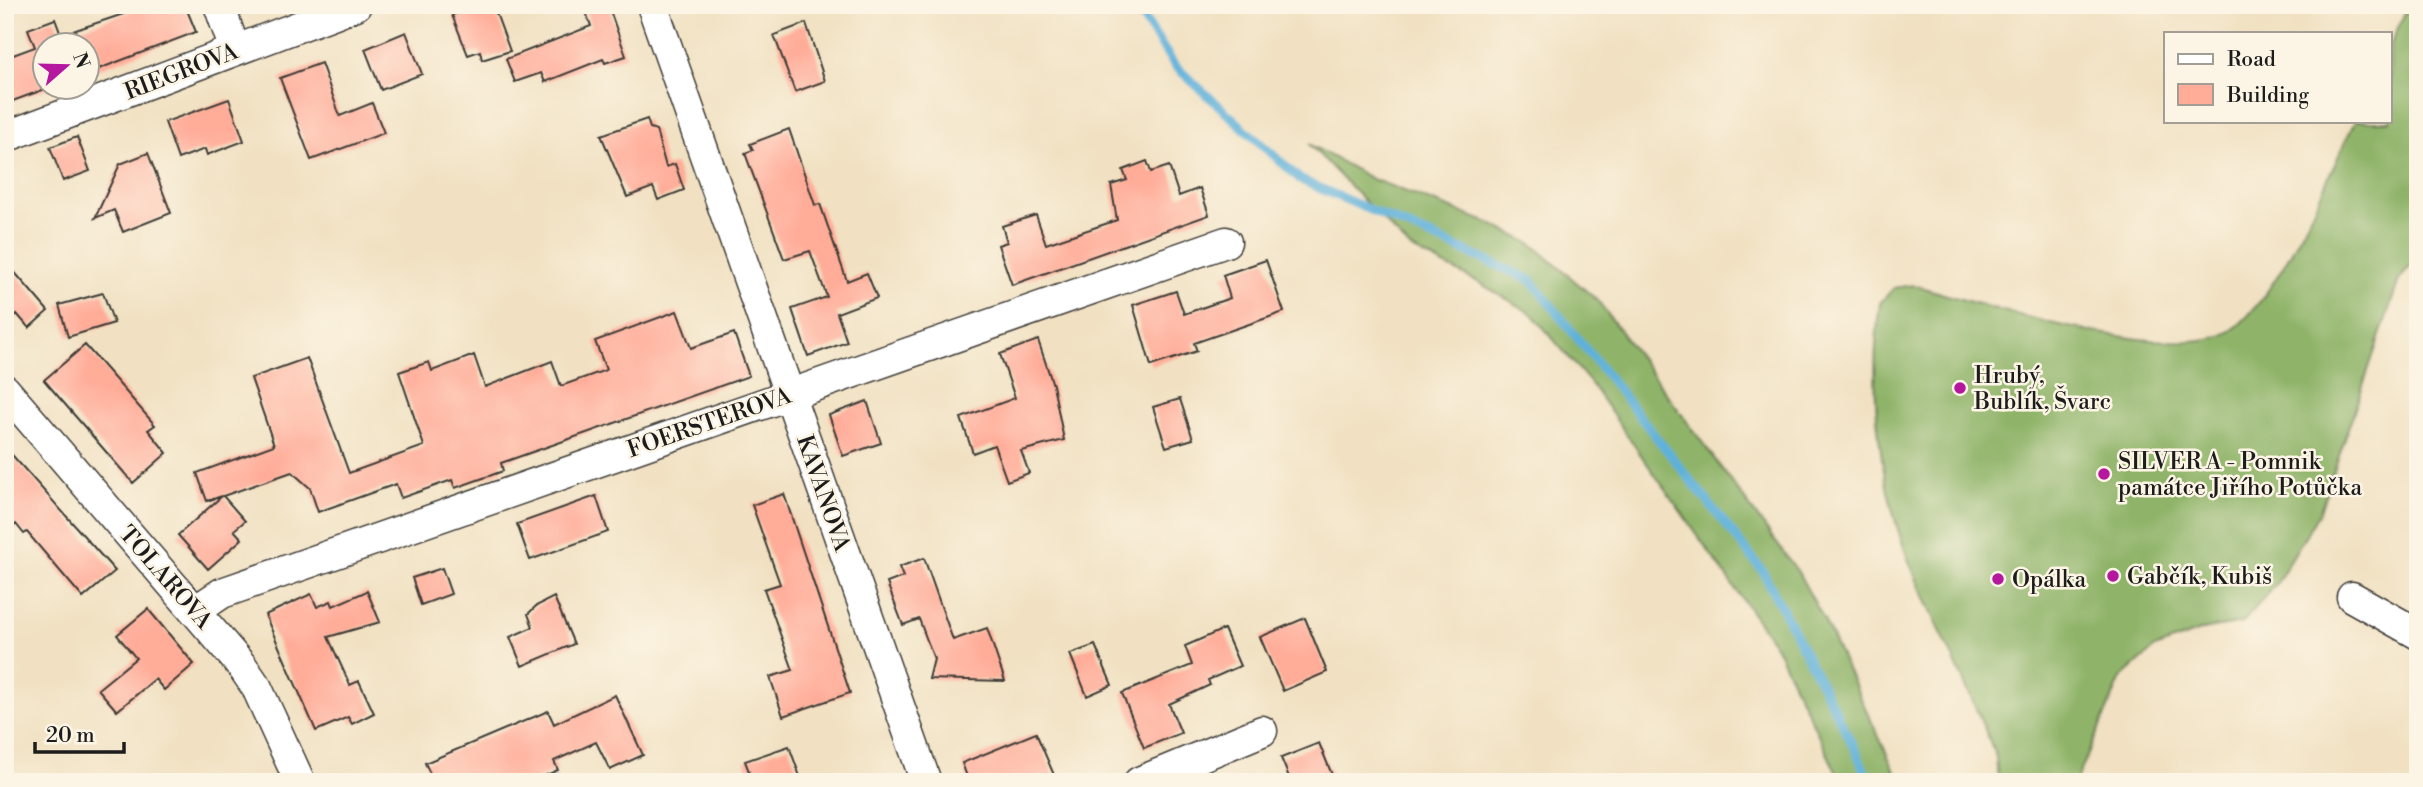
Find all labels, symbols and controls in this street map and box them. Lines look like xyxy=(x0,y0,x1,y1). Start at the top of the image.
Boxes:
north arrow xyxy=(32,32,102,102)
legend xyxy=(2164,32,2392,122)
street label: RIEGROVA xyxy=(121,37,243,106)
text: Road xyxy=(2227,47,2276,73)
text: N xyxy=(67,49,95,72)
text: Building xyxy=(2226,83,2309,109)
place label: Hrubý, Bublík, Švarc xyxy=(1973,362,2111,416)
marker: Hrubý, Bublík, Švarc xyxy=(1952,380,1968,396)
street label: FOERSTEROVA xyxy=(624,381,796,464)
street label: KAVANOVA xyxy=(790,431,856,556)
place label: SILVER A - Pomnik památce Jiřího Potůčka xyxy=(2118,448,2363,502)
marker: SILVER A - Pomnik památce Jiřího Potůčka xyxy=(2096,466,2112,482)
street label: TOLAROVA xyxy=(113,520,219,636)
place label: Gabčík, Kubiš xyxy=(2127,563,2272,591)
place label: Opálka xyxy=(2012,566,2086,594)
marker: Gabčík, Kubiš xyxy=(2105,568,2121,584)
marker: Opálka xyxy=(1990,571,2006,587)
scale bar xyxy=(35,710,124,754)
text: 20 m xyxy=(46,723,95,749)

